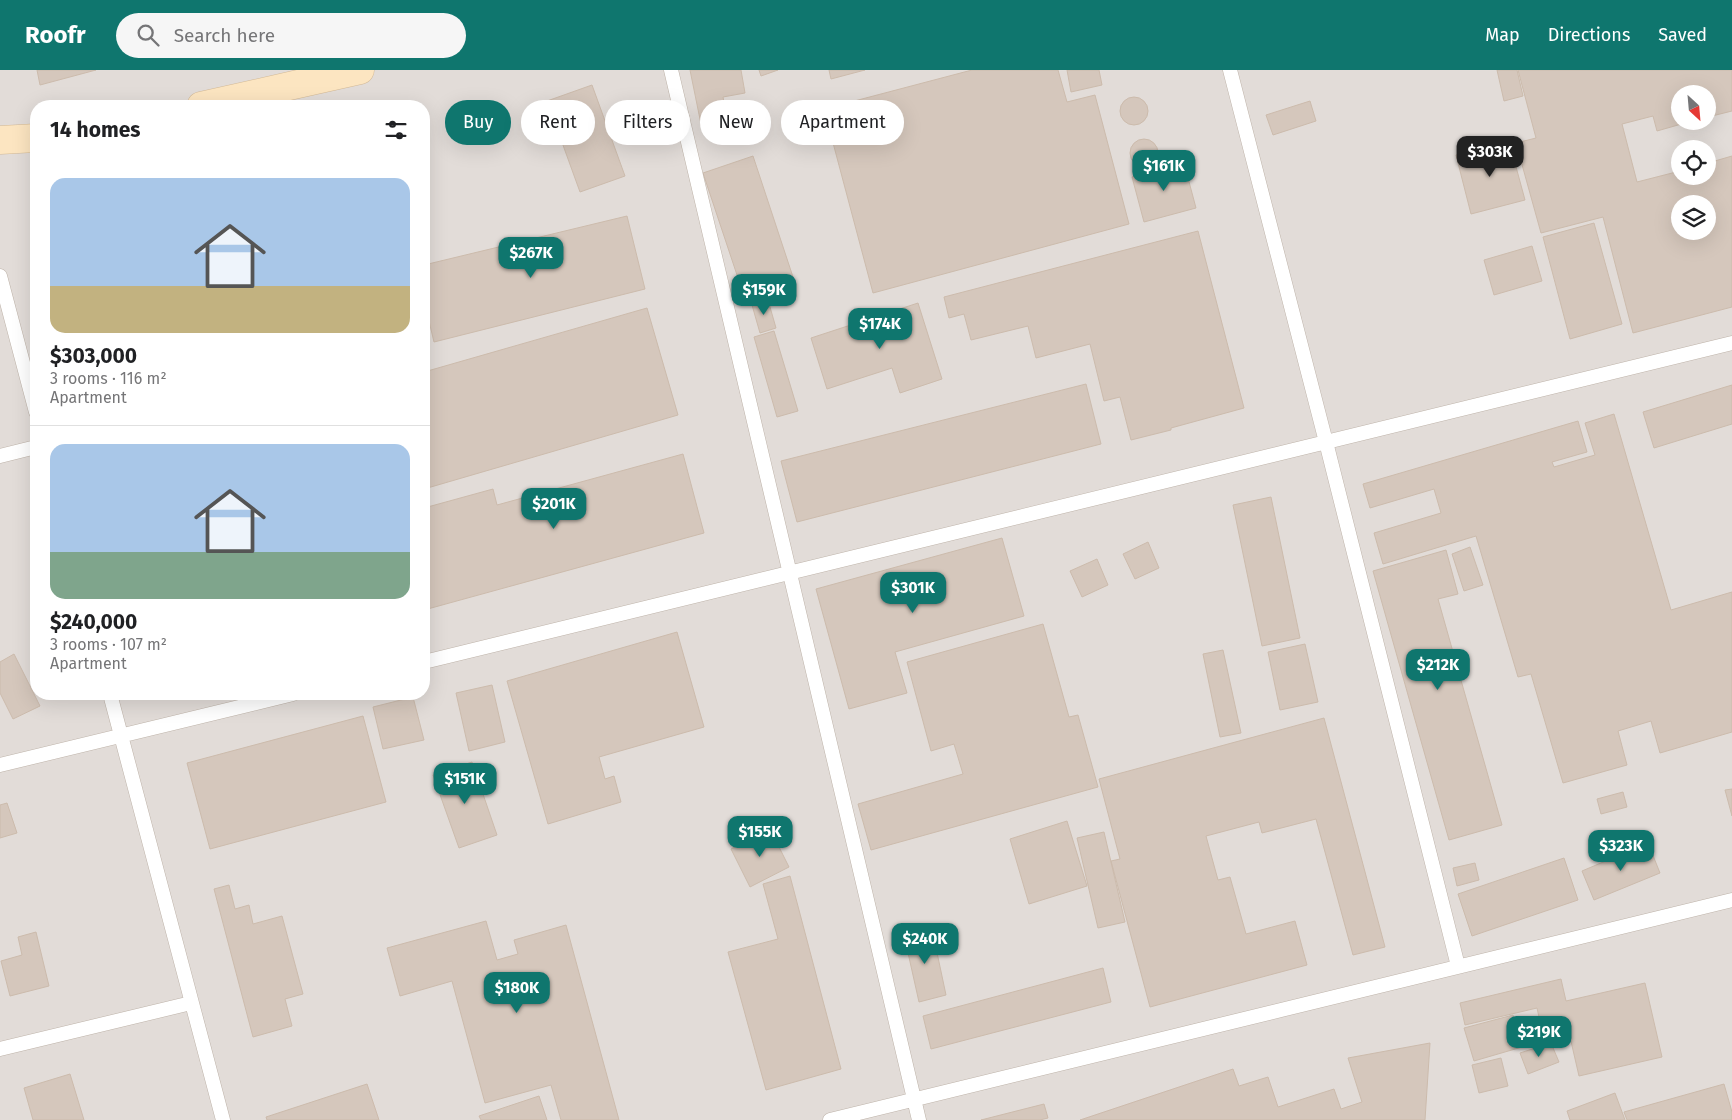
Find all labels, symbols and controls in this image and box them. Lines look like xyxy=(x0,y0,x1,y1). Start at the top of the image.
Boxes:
search box xyxy=(116,13,466,58)
text: Roofr xyxy=(25,21,86,49)
icon: search xyxy=(134,21,162,49)
text: Search here xyxy=(174,24,275,47)
text: Map xyxy=(1485,24,1520,46)
text: Directions xyxy=(1548,24,1630,46)
text: Saved xyxy=(1658,24,1707,46)
north arrow xyxy=(1671,85,1716,130)
map controls xyxy=(1671,85,1716,240)
chip: Buy xyxy=(445,100,511,145)
chip: Rent xyxy=(521,100,595,145)
chip: Filters xyxy=(605,100,690,145)
chip: New xyxy=(700,100,771,145)
chip: Apartment xyxy=(781,100,904,145)
icon: filters xyxy=(382,116,410,144)
text: 14 homes xyxy=(50,117,140,143)
pin: $303K xyxy=(1455,136,1525,178)
button: locate xyxy=(1671,140,1716,185)
text: $303K xyxy=(1468,142,1512,161)
pin: $161K xyxy=(1129,150,1199,192)
text: $161K xyxy=(1143,156,1185,175)
button: layers xyxy=(1671,195,1716,240)
icon: home xyxy=(185,211,275,301)
pin: $267K xyxy=(496,236,566,279)
text: $267K xyxy=(509,243,553,262)
pin: $159K xyxy=(729,274,799,316)
text: $159K xyxy=(742,280,786,299)
pin: $174K xyxy=(845,308,915,350)
text: $174K xyxy=(859,314,901,333)
text: $303,000 xyxy=(50,343,137,369)
text: 3 rooms · 116 m² xyxy=(50,369,167,388)
text: Apartment xyxy=(50,388,127,407)
icon: home xyxy=(185,476,275,566)
pin: $201K xyxy=(519,488,589,530)
text: $201K xyxy=(532,494,576,513)
pin: $301K xyxy=(878,572,948,614)
text: $301K xyxy=(891,578,935,597)
text: $240,000 xyxy=(50,609,137,635)
text: 3 rooms · 107 m² xyxy=(50,635,167,654)
pin: $212K xyxy=(1403,648,1473,691)
text: Apartment xyxy=(50,654,127,673)
text: $212K xyxy=(1417,655,1459,674)
pin: $151K xyxy=(430,762,500,805)
text: $151K xyxy=(445,769,485,788)
pin: $155K xyxy=(725,816,795,858)
text: $155K xyxy=(739,822,781,841)
pin: $323K xyxy=(1586,830,1656,872)
text: $323K xyxy=(1599,836,1643,855)
pin: $240K xyxy=(890,922,960,965)
text: $240K xyxy=(903,929,947,948)
pin: $180K xyxy=(482,972,552,1014)
text: $180K xyxy=(495,978,539,997)
pin: $219K xyxy=(1504,1016,1574,1058)
text: $219K xyxy=(1517,1022,1561,1041)

